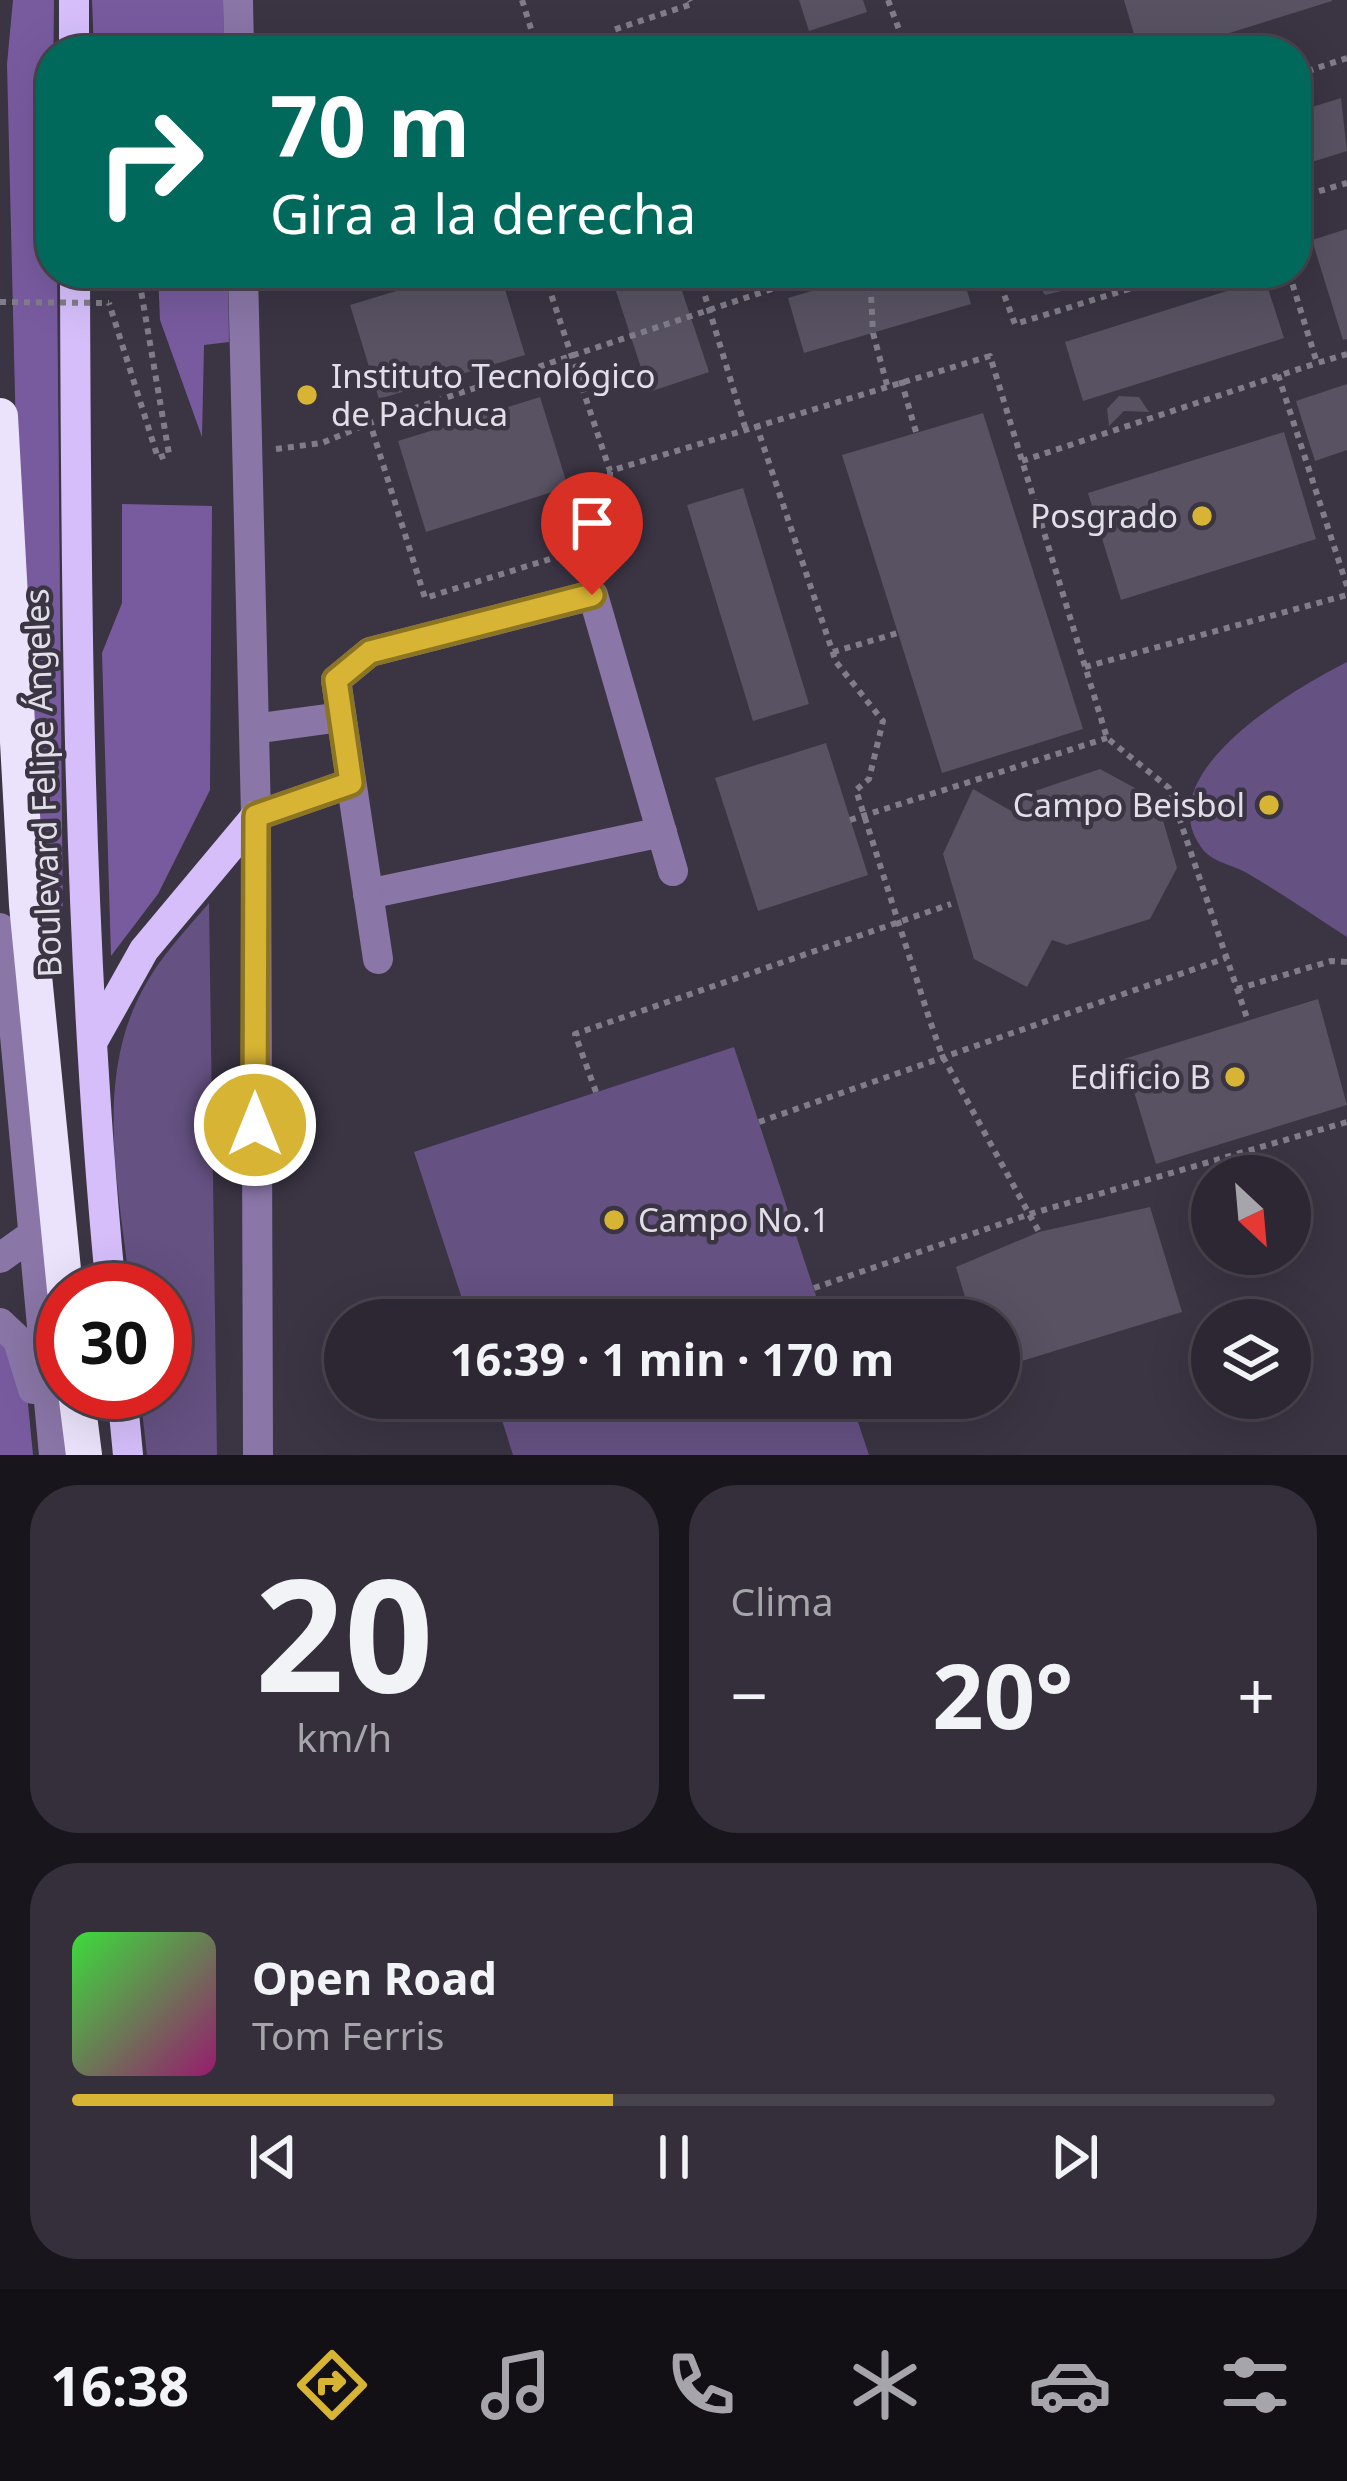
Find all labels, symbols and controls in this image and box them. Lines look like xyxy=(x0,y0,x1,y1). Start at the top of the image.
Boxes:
text: 70 m xyxy=(270,67,470,182)
icon: right xyxy=(72,84,228,240)
text: Gira a la derecha xyxy=(270,176,696,250)
place label: Instituto Tecnológico de Pachuca xyxy=(331,353,656,436)
marker: Instituto Tecnológico de Pachuca xyxy=(294,382,320,408)
pin xyxy=(541,472,643,595)
icon: arrive xyxy=(559,490,625,556)
place label: Posgrado xyxy=(1030,493,1178,538)
marker: Posgrado xyxy=(1189,503,1215,529)
street label: Boulevard Felipe Ángeles xyxy=(13,588,72,978)
place label: Campo Beisbol xyxy=(1013,782,1245,827)
marker: Campo Beisbol xyxy=(1256,792,1282,818)
place label: Edificio B xyxy=(1070,1054,1211,1099)
position arrow xyxy=(192,1062,318,1188)
marker: Edificio B xyxy=(1222,1064,1248,1090)
north arrow xyxy=(1191,1155,1311,1275)
map controls xyxy=(1191,1155,1311,1419)
place label: Campo No.1 xyxy=(638,1197,830,1242)
marker: Campo No.1 xyxy=(601,1207,627,1233)
speed limit sign: 30 xyxy=(36,1263,192,1419)
button: layers xyxy=(1191,1299,1311,1419)
text: 16:39 · 1 min · 170 m xyxy=(450,1328,894,1389)
text: 20 xyxy=(255,1525,433,1738)
text: Clima xyxy=(731,1574,834,1627)
text: 20° xyxy=(932,1633,1073,1755)
text: − xyxy=(731,1649,768,1739)
text: + xyxy=(1237,1649,1275,1739)
text: km/h xyxy=(296,1710,392,1763)
text: Open Road xyxy=(252,1947,497,2008)
text: Tom Ferris xyxy=(252,2008,444,2061)
icon: previous xyxy=(240,2124,306,2190)
icon: pause xyxy=(641,2124,707,2190)
icon: next xyxy=(1042,2124,1108,2190)
icon: directions xyxy=(290,2343,374,2427)
icon: music xyxy=(474,2343,558,2427)
icon: phone xyxy=(659,2343,743,2427)
icon: climate xyxy=(843,2343,927,2427)
icon: car xyxy=(1028,2343,1112,2427)
icon: filters xyxy=(1213,2343,1297,2427)
text: 16:38 xyxy=(50,2348,189,2422)

